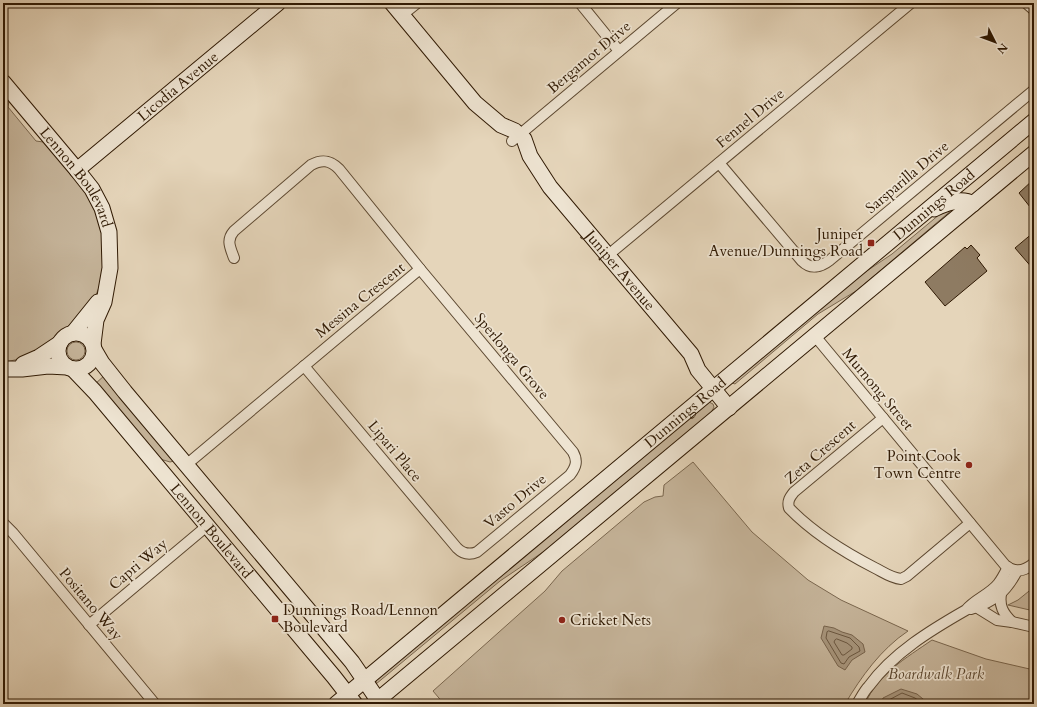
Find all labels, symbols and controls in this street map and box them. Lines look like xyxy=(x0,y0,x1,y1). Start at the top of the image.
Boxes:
street label: Bergamot Drive xyxy=(543,16,635,98)
north arrow xyxy=(975,22,1015,62)
text: N xyxy=(993,40,1011,57)
street label: Licodia Avenue xyxy=(133,47,223,126)
street label: Fennel Drive xyxy=(712,83,788,152)
street label: Lennon Boulevard xyxy=(35,123,117,230)
street label: Sarsparilla Drive xyxy=(861,136,953,218)
street label: Dunnings Road xyxy=(889,165,979,245)
street label: Juniper Avenue xyxy=(579,224,660,315)
place label: Juniper Avenue/Dunnings Road xyxy=(709,224,864,261)
marker: Juniper Avenue/Dunnings Road xyxy=(866,238,876,248)
street label: Messina Crescent xyxy=(311,257,409,342)
street label: Sperlonga Grove xyxy=(470,309,554,404)
street label: Murnong Street xyxy=(838,344,918,435)
street label: Dunnings Road xyxy=(640,372,730,452)
street label: Zeta Crescent xyxy=(780,415,860,489)
street label: Lipari Place xyxy=(363,416,427,486)
place label: Point Cook Town Centre xyxy=(873,446,961,483)
marker: Point Cook Town Centre xyxy=(964,460,974,470)
street label: Vasto Drive xyxy=(480,469,551,533)
street label: Lennon Boulevard xyxy=(166,479,257,583)
street label: Capri Way xyxy=(105,534,172,594)
street label: Positano Way xyxy=(55,563,127,645)
place label: Dunnings Road/Lennon Boulevard xyxy=(283,600,439,637)
place label: Cricket Nets xyxy=(570,610,651,630)
marker: Dunnings Road/Lennon Boulevard xyxy=(270,614,280,624)
marker: Cricket Nets xyxy=(557,615,567,625)
park label: Boardwalk Park xyxy=(888,664,985,684)

